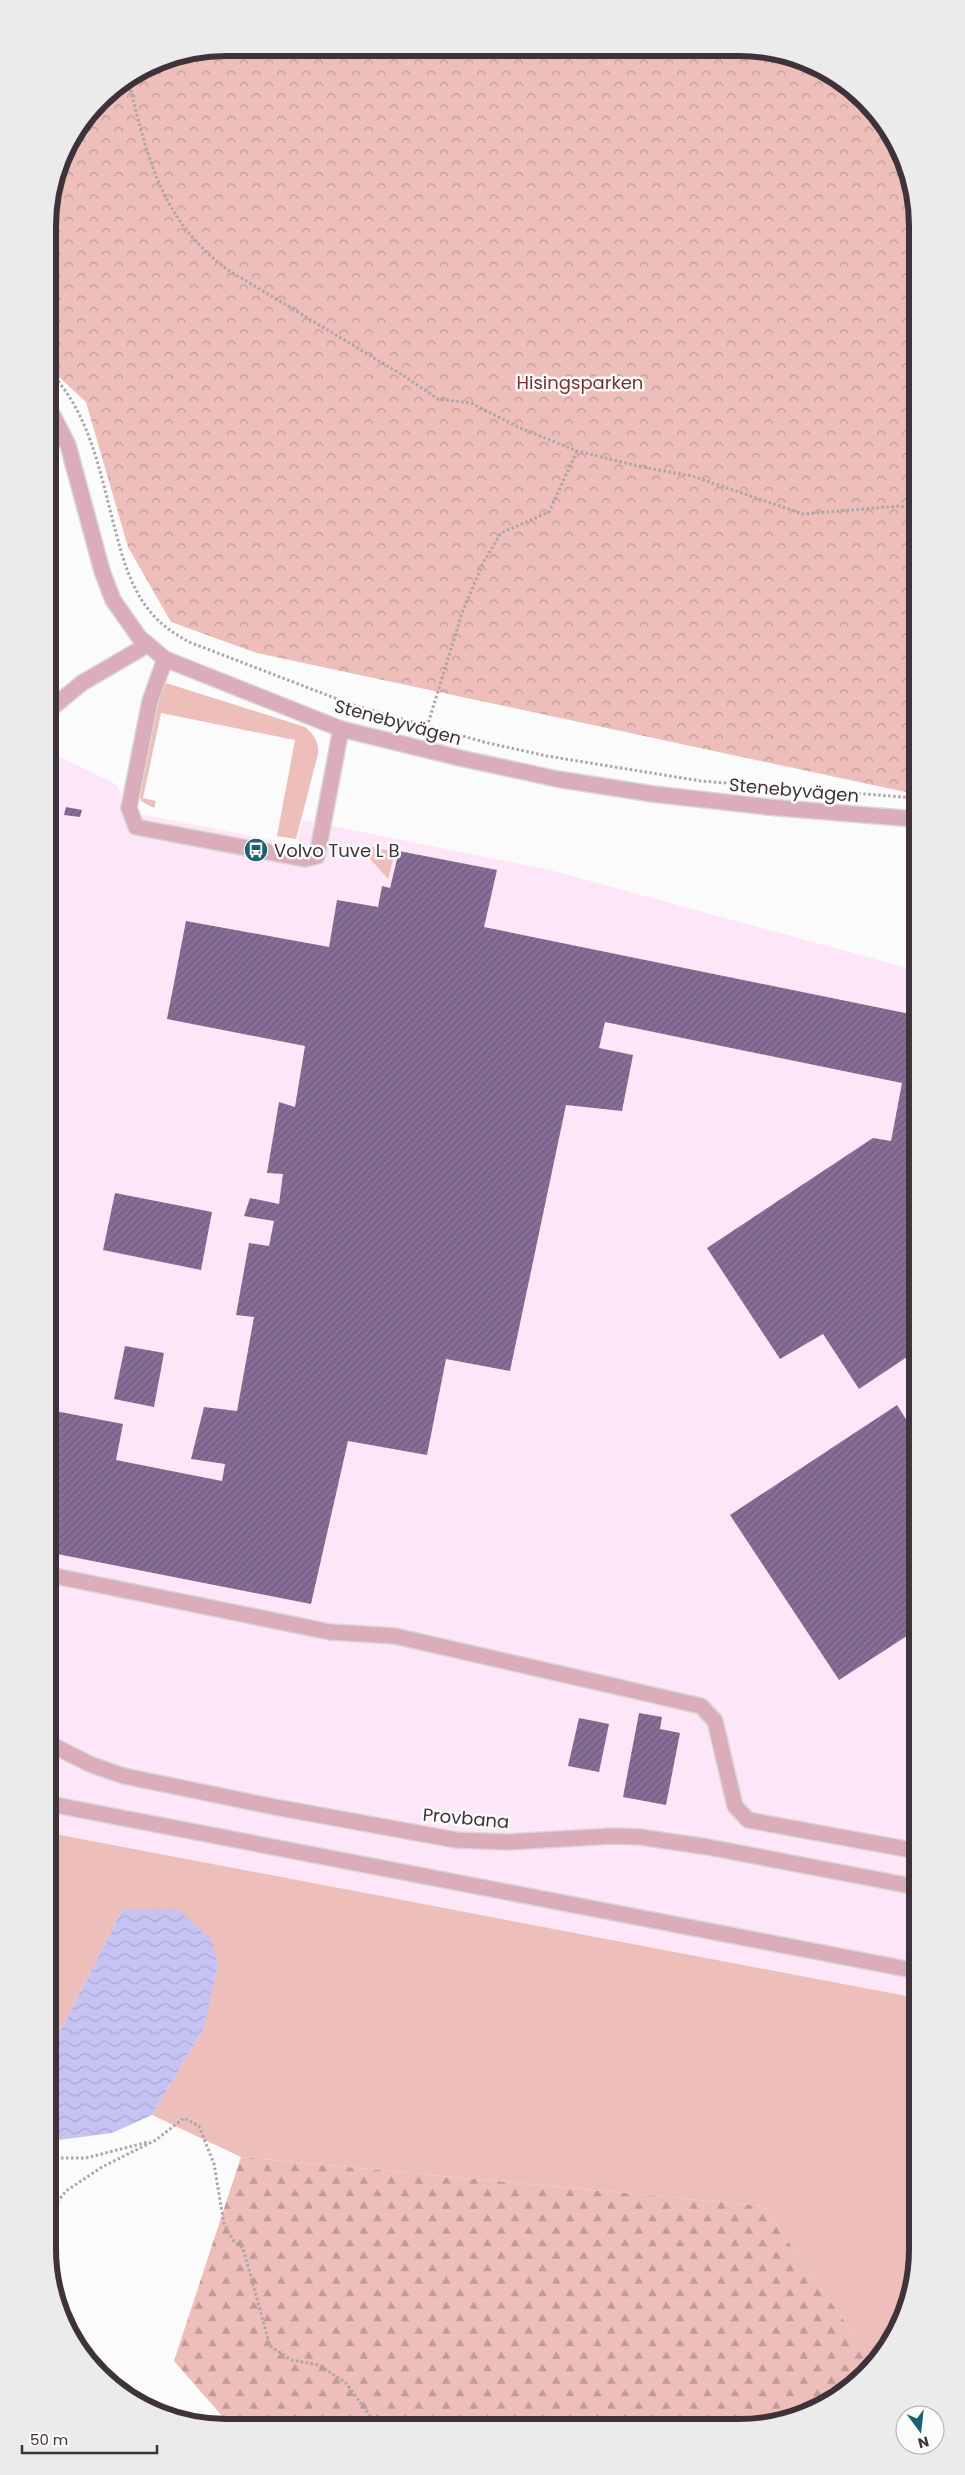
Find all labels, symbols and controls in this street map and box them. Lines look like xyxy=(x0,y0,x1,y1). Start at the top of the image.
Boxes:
park label: Hisingsparken xyxy=(517,370,643,395)
street label: Stenebyvägen xyxy=(332,693,464,751)
street label: Stenebyvägen xyxy=(728,772,860,808)
bus stop icon: Volvo Tuve L B xyxy=(243,837,269,863)
place label: Volvo Tuve L B xyxy=(274,838,399,863)
street label: Provbana xyxy=(422,1802,510,1834)
north arrow xyxy=(895,2405,945,2455)
scale bar xyxy=(22,2422,158,2454)
text: 50 m xyxy=(30,2429,68,2450)
text: N xyxy=(916,2432,931,2454)

